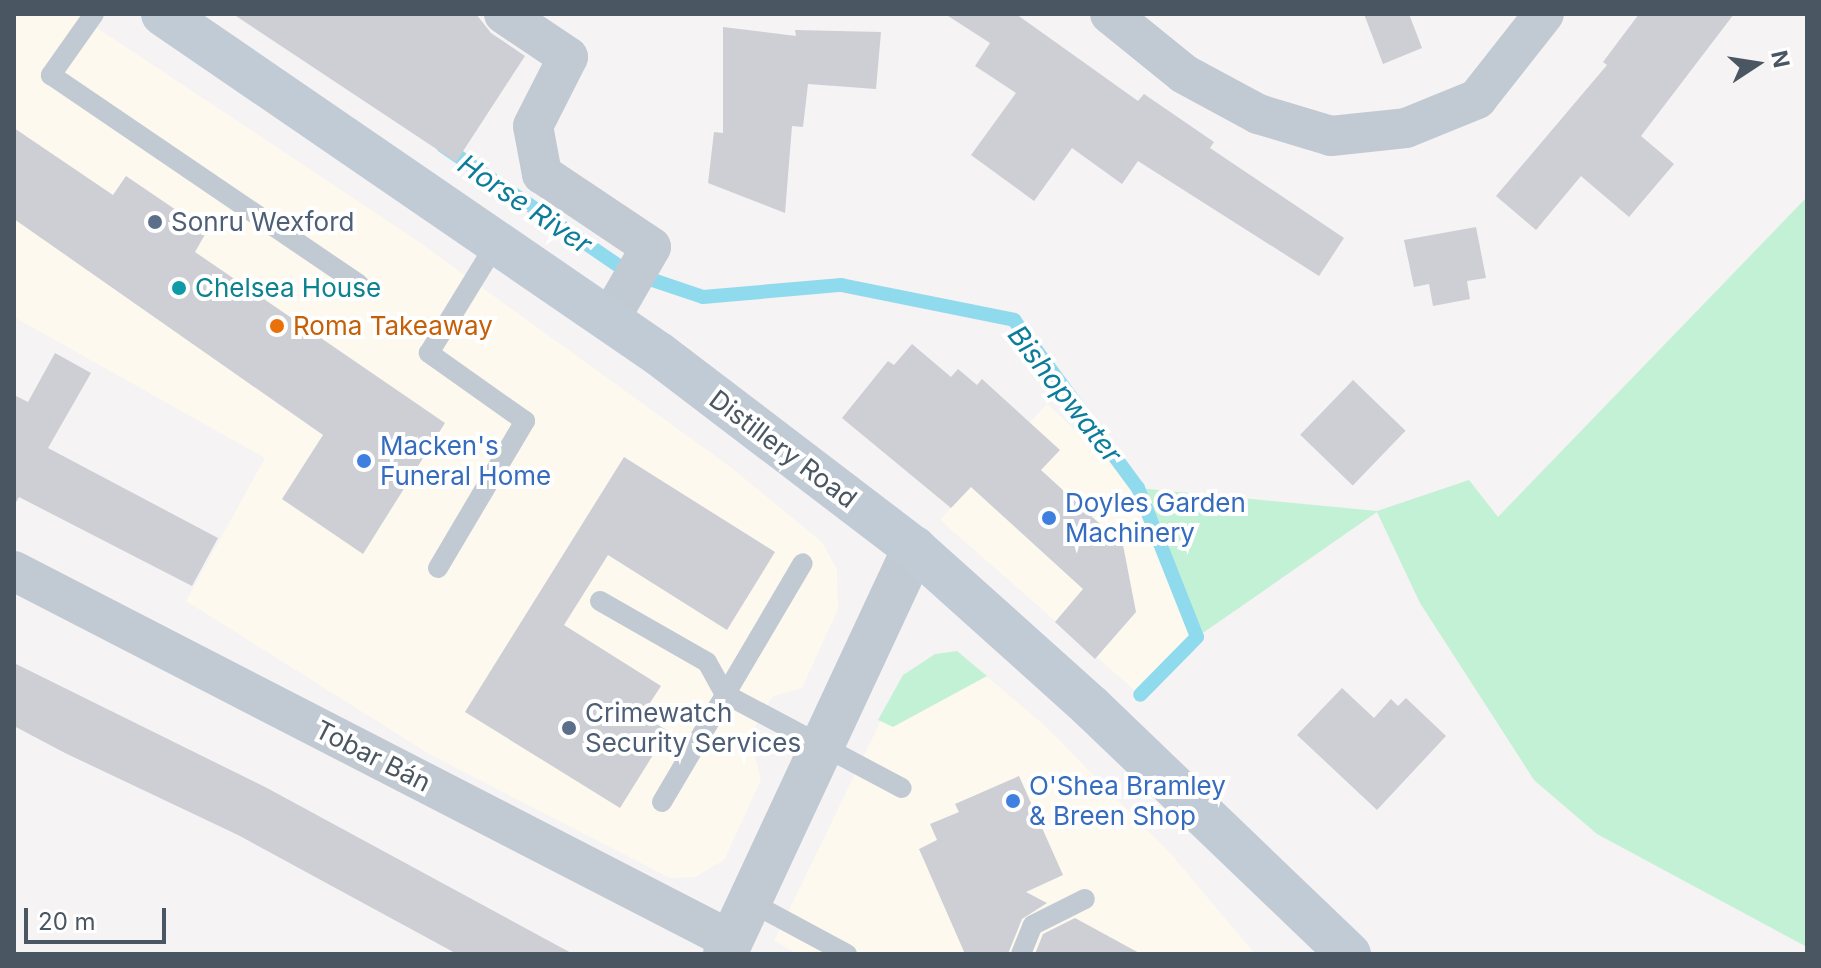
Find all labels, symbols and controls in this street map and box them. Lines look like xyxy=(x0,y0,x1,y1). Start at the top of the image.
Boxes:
north arrow xyxy=(1717,24,1797,104)
text: N xyxy=(1766,48,1795,70)
water label: Horse River xyxy=(452,147,598,261)
place label: Sonru Wexford xyxy=(171,206,354,238)
marker: Sonru Wexford xyxy=(146,213,164,231)
place label: Chelsea House xyxy=(195,272,381,304)
marker: Chelsea House xyxy=(170,279,188,297)
place label: Roma Takeaway xyxy=(293,310,493,342)
marker: Roma Takeaway xyxy=(268,317,286,335)
water label: Bishopwater xyxy=(1001,319,1129,469)
street label: Distillery Road xyxy=(703,384,863,514)
place label: Macken's Funeral Home xyxy=(380,430,551,492)
marker: Macken's Funeral Home xyxy=(355,452,373,470)
place label: Doyles Garden Machinery xyxy=(1065,487,1246,548)
marker: Doyles Garden Machinery xyxy=(1040,509,1058,527)
place label: Crimewatch Security Services xyxy=(585,697,801,758)
street label: Tobar Bán xyxy=(310,714,436,798)
marker: Crimewatch Security Services xyxy=(560,719,578,737)
place label: O'Shea Bramley & Breen Shop xyxy=(1029,770,1226,832)
marker: O'Shea Bramley & Breen Shop xyxy=(1004,792,1022,810)
scale bar xyxy=(28,892,170,942)
text: 20 m xyxy=(38,907,96,936)

